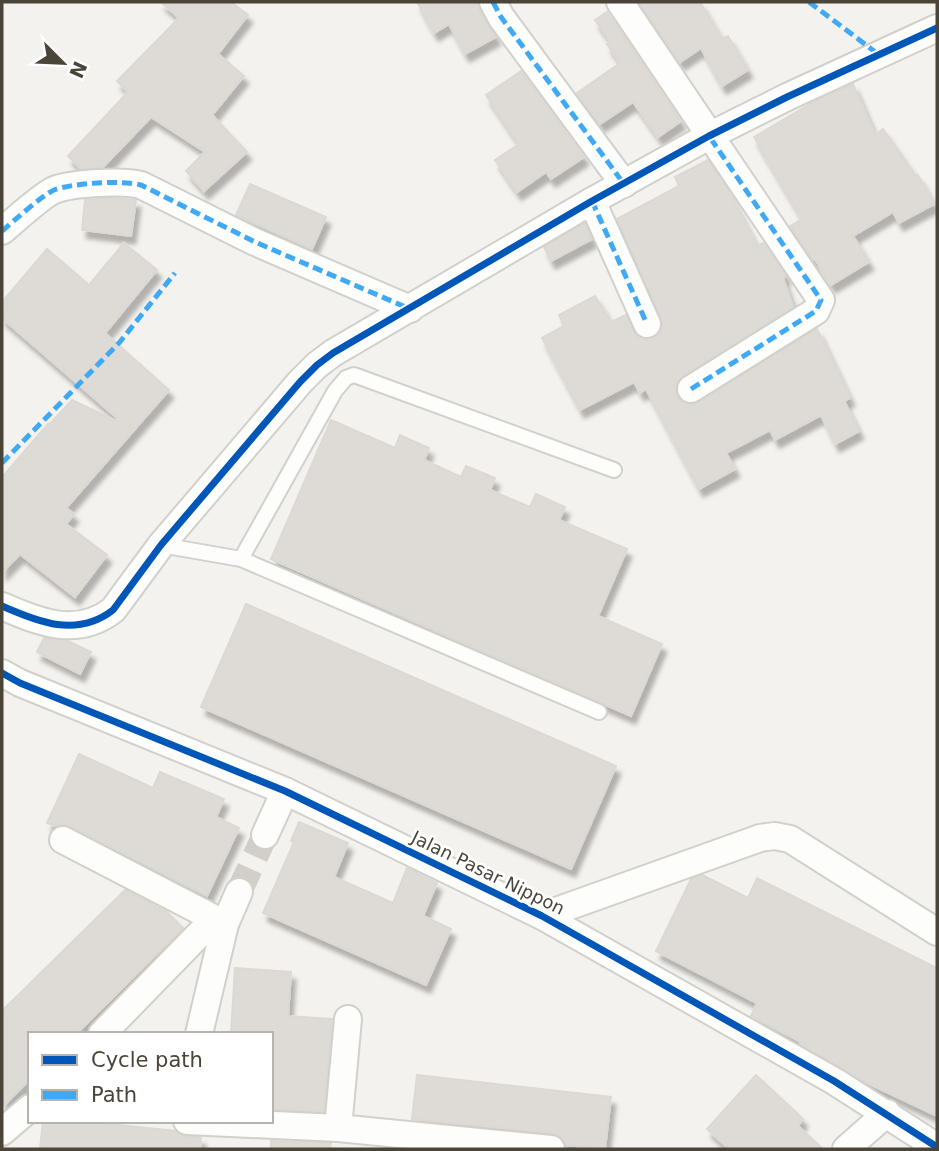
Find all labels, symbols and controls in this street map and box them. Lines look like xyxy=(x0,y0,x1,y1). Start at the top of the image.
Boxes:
north arrow xyxy=(28,28,98,98)
text: N xyxy=(65,58,92,82)
street label: Jalan Pasar Nippon xyxy=(407,826,568,919)
legend xyxy=(28,1032,273,1123)
text: Cycle path xyxy=(91,1048,203,1072)
text: Path xyxy=(91,1083,137,1107)

